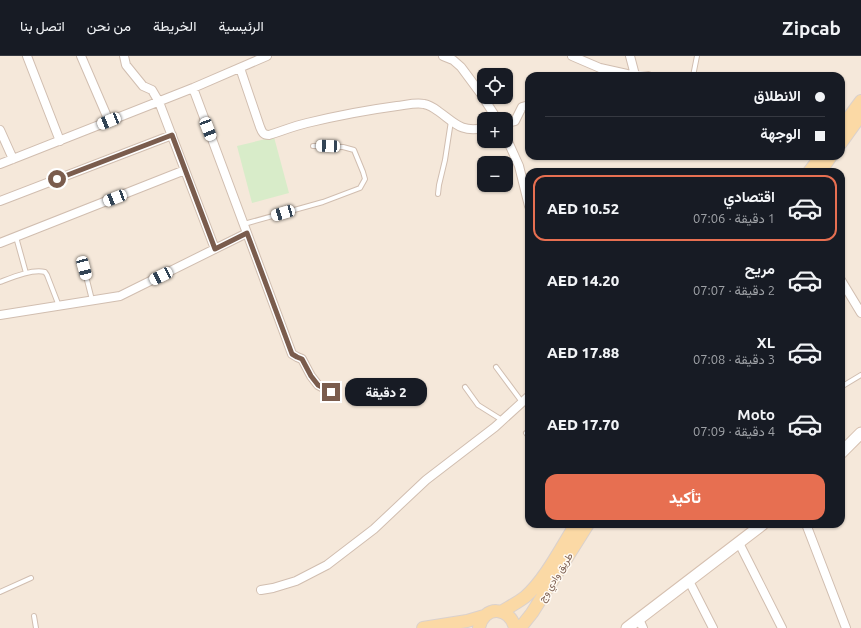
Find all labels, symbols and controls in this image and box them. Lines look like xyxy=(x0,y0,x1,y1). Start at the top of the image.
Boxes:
text: Zipcab xyxy=(782,17,841,39)
text: اتصل بنا xyxy=(20,18,65,34)
text: من نحن xyxy=(87,18,131,34)
text: الخريطة xyxy=(153,18,196,34)
text: الرئيسية xyxy=(218,18,264,34)
map controls xyxy=(477,68,513,192)
button: locate xyxy=(477,68,513,104)
text: الانطلاق xyxy=(754,87,801,104)
car xyxy=(96,111,122,131)
button: + xyxy=(477,112,513,148)
car xyxy=(198,116,218,142)
text: الوجهة xyxy=(760,125,801,142)
car xyxy=(316,140,340,152)
button: − xyxy=(477,156,513,192)
route start xyxy=(48,170,66,188)
car xyxy=(102,188,128,208)
text: اقتصادي xyxy=(723,188,775,205)
icon: car xyxy=(787,190,823,226)
text: AED 10.52 xyxy=(547,200,619,217)
car xyxy=(270,204,296,222)
text: 1 دقيقة · 07:06 xyxy=(693,211,775,225)
car xyxy=(75,255,93,281)
text: مريح xyxy=(745,260,775,277)
icon: car xyxy=(787,262,823,298)
car xyxy=(148,265,174,287)
text: AED 14.20 xyxy=(547,272,619,289)
text: 2 دقيقة · 07:07 xyxy=(693,283,775,297)
text: XL xyxy=(757,334,775,351)
icon: car xyxy=(787,334,823,370)
text: AED 17.88 xyxy=(547,344,619,361)
text: 3 دقيقة · 07:08 xyxy=(693,352,775,366)
callout: 2 دقيقة xyxy=(345,378,427,406)
route end xyxy=(322,383,340,401)
text: 2 دقيقة xyxy=(365,385,407,399)
text: Moto xyxy=(737,406,775,423)
icon: car xyxy=(787,406,823,442)
text: AED 17.70 xyxy=(547,416,619,433)
text: 4 دقيقة · 07:09 xyxy=(693,424,775,438)
button: تأكيد xyxy=(545,474,825,520)
street label: طريق وادي وج xyxy=(536,550,578,605)

